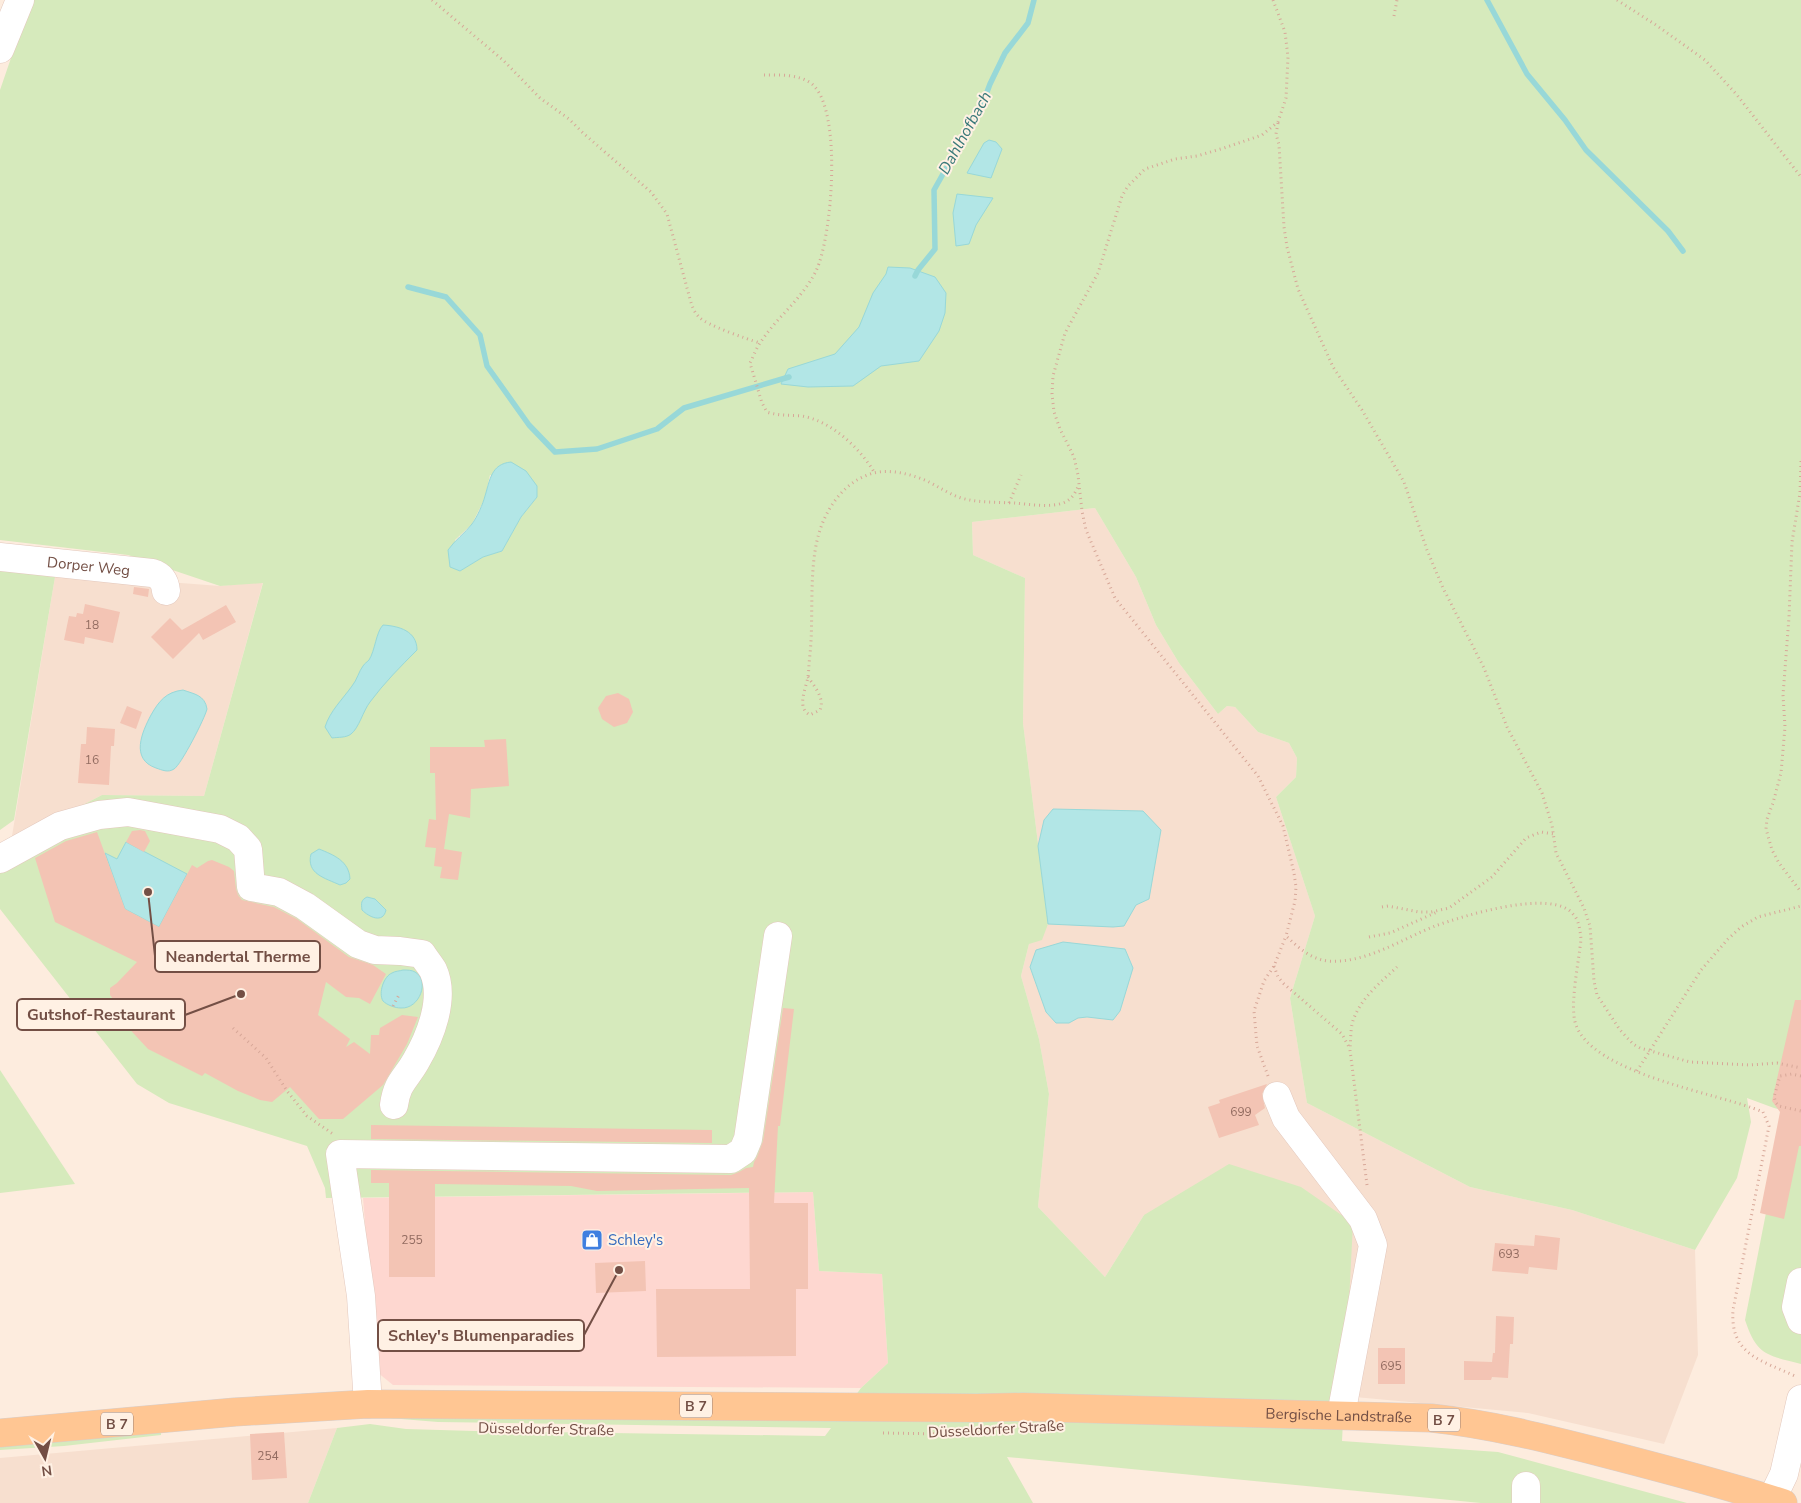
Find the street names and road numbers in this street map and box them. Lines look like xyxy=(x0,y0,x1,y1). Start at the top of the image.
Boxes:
street label: Dorper Weg xyxy=(46,552,131,581)
road number: B 7 xyxy=(680,1394,712,1418)
street label: Bergische Landstraße xyxy=(1265,1404,1412,1427)
road number: B 7 xyxy=(1428,1408,1460,1432)
road number: B 7 xyxy=(101,1412,133,1436)
street label: Düsseldorfer Straße xyxy=(928,1415,1064,1443)
street label: Düsseldorfer Straße xyxy=(478,1418,614,1440)

